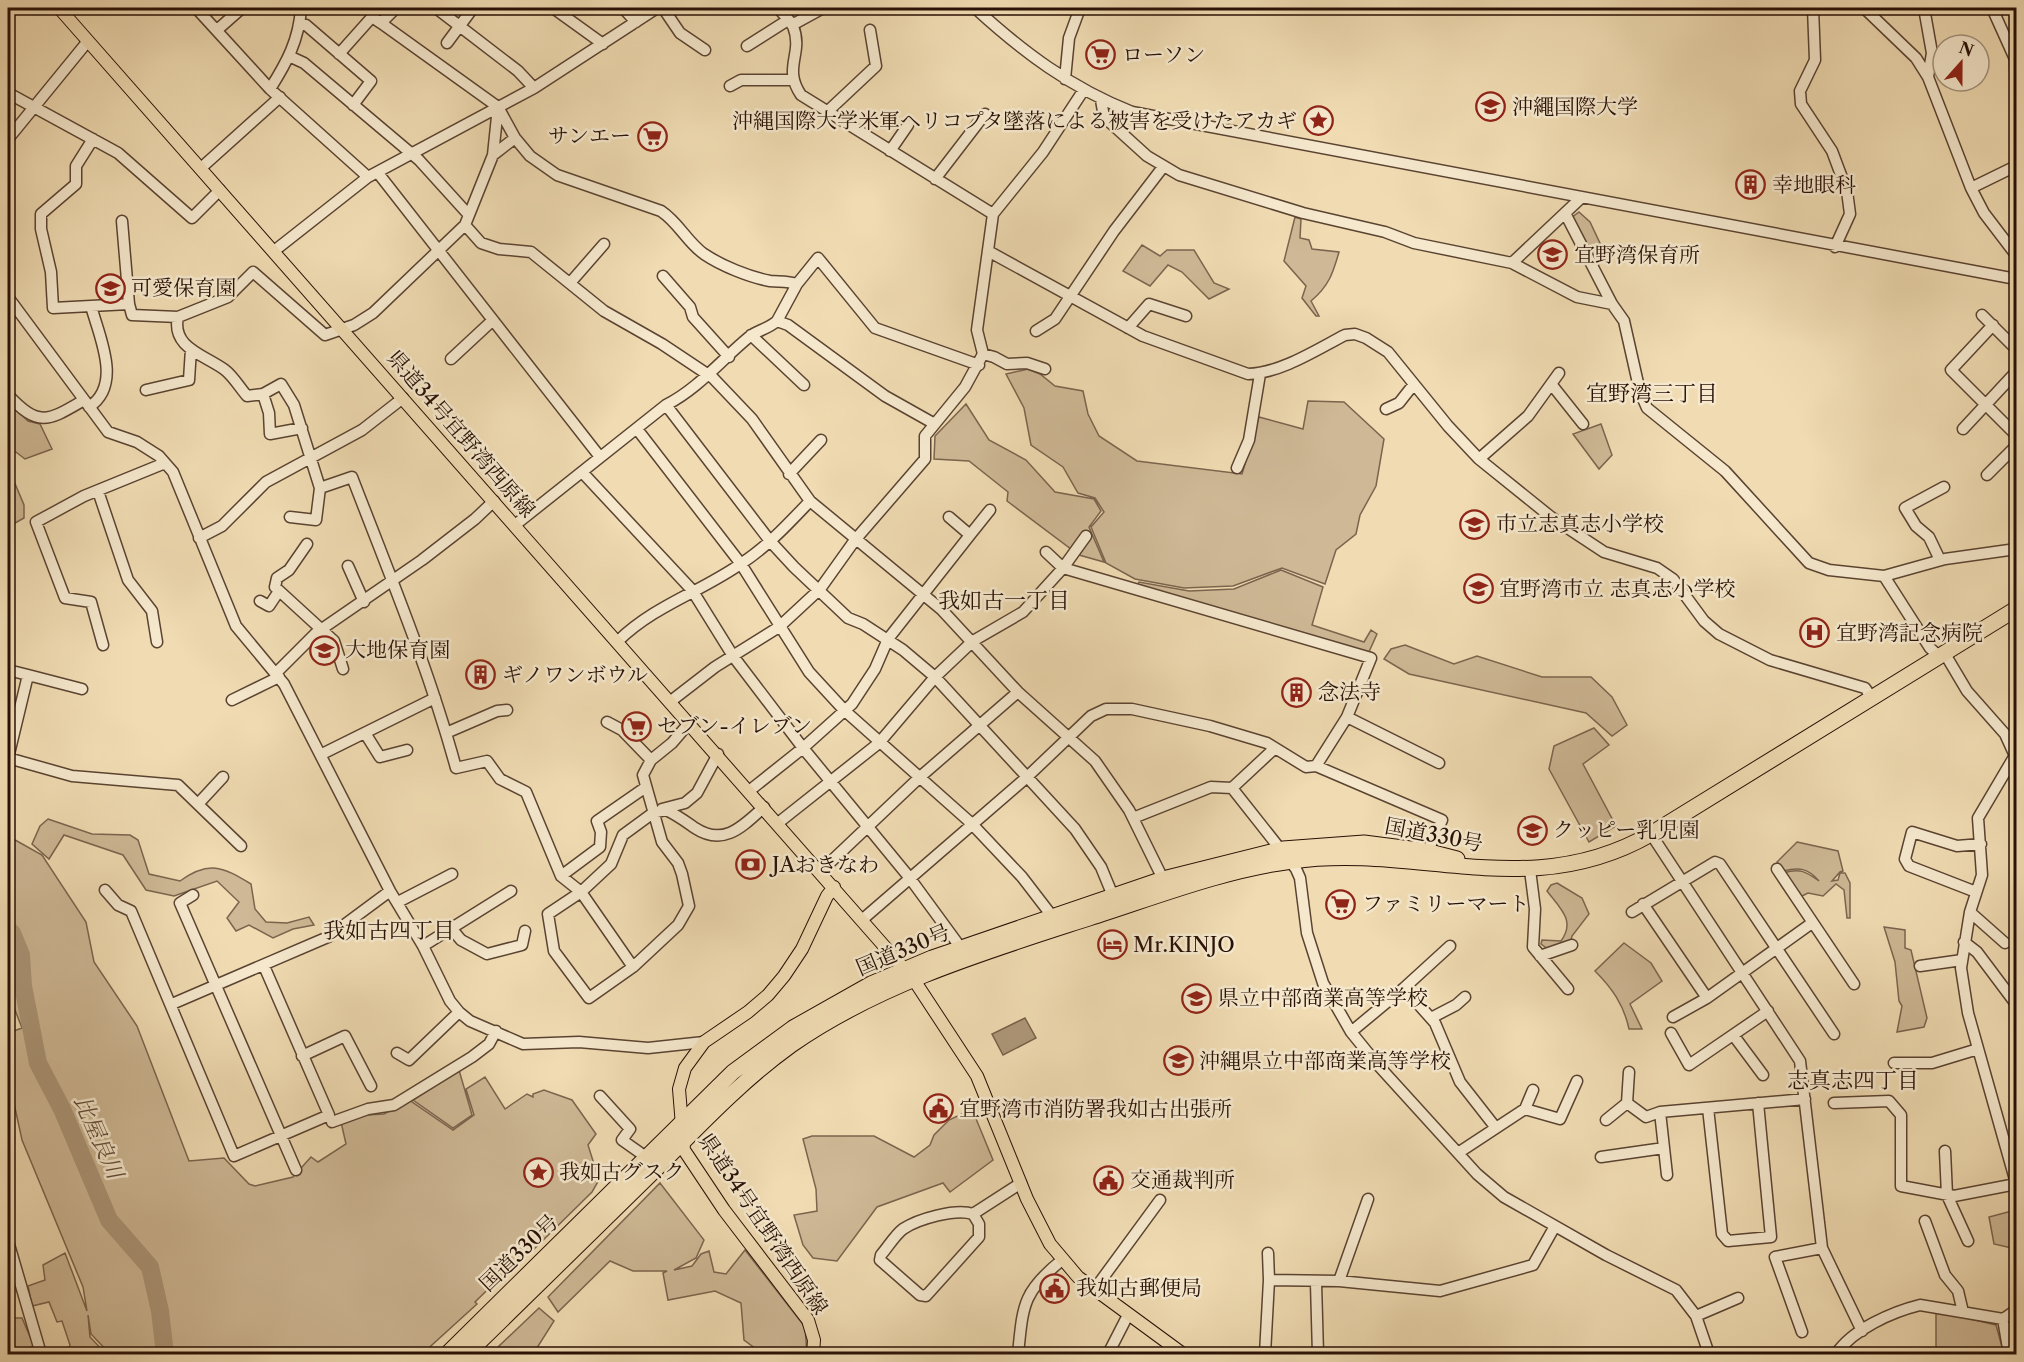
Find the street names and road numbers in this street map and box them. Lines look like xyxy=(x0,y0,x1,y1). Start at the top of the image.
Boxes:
street label: 県道34号宜野湾西原線 xyxy=(382,345,541,522)
street label: 国道330号 xyxy=(1383,813,1485,856)
street label: 国道330号 xyxy=(852,919,953,980)
street label: 県道34号宜野湾西原線 xyxy=(694,1129,833,1319)
street label: 国道330号 xyxy=(474,1209,563,1296)

